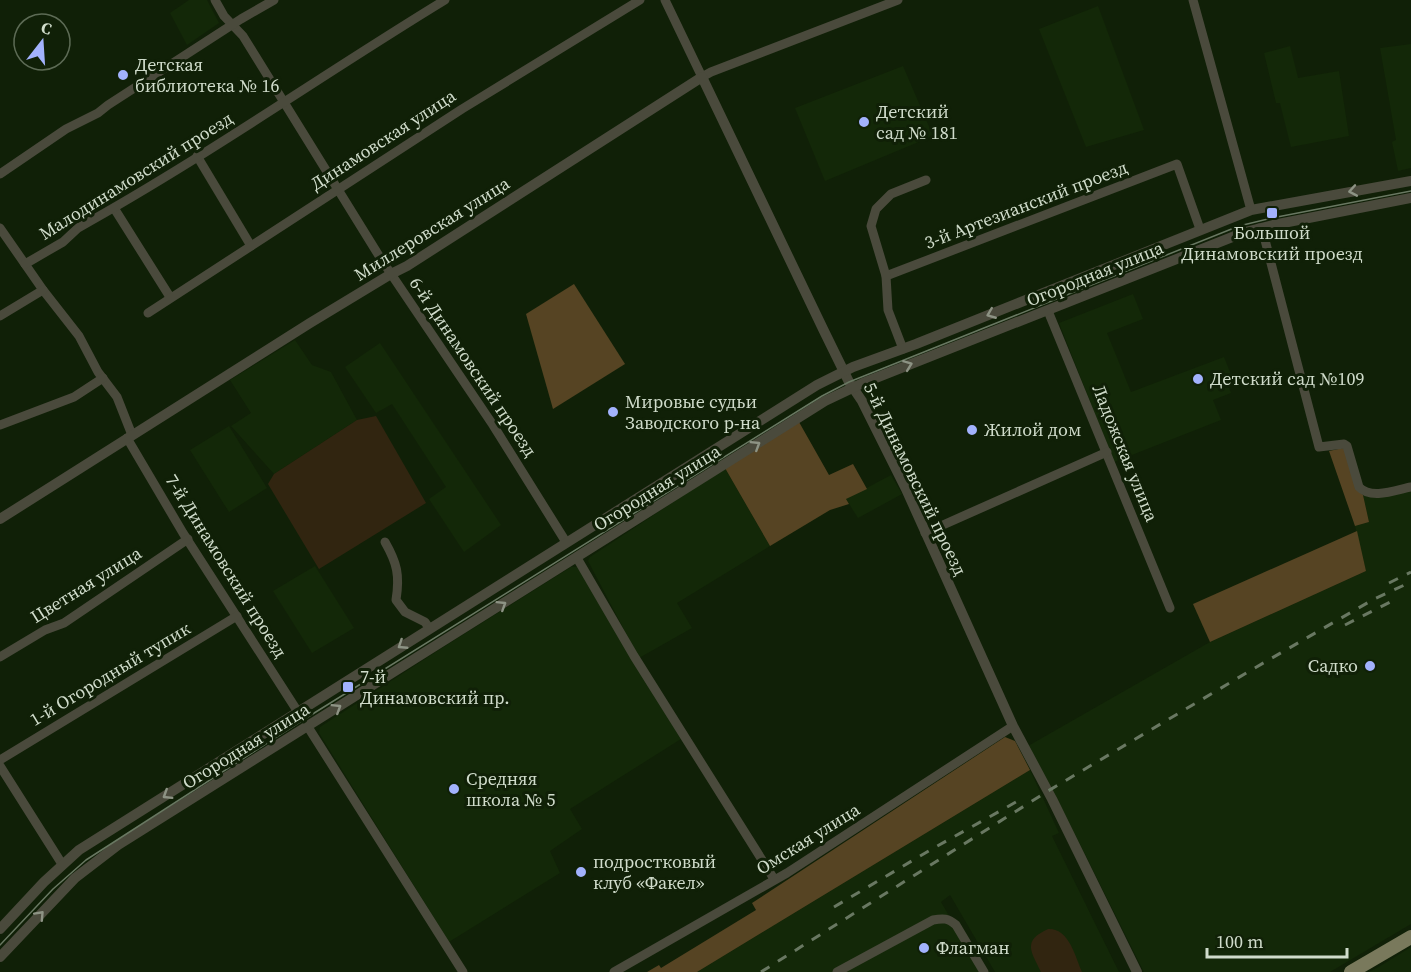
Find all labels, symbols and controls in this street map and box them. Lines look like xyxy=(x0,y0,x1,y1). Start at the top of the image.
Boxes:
north arrow xyxy=(12,12,72,72)
text: С xyxy=(38,16,54,40)
place label: Детская библиотека № 16 xyxy=(135,52,279,98)
marker: Детская библиотека № 16 xyxy=(116,68,130,82)
street label: Динамовская улица xyxy=(305,83,461,196)
place label: Детский сад № 181 xyxy=(876,99,958,145)
street label: Малодинамовский проезд xyxy=(34,106,237,246)
marker: Детский сад № 181 xyxy=(857,115,871,129)
street label: 3-й Артезианский проезд xyxy=(921,154,1131,255)
street label: Миллеровская улица xyxy=(349,170,515,287)
one-way arrow xyxy=(1349,184,1358,196)
marker: Большой Динамовский проезд xyxy=(1265,206,1279,220)
place label: Большой Динамовский проезд xyxy=(1181,220,1363,266)
street label: Огородная улица xyxy=(1023,234,1168,312)
street label: 6-й Динамовский проезд xyxy=(404,272,543,462)
one-way arrow xyxy=(987,307,998,319)
one-way arrow xyxy=(902,360,912,373)
place label: Детский сад №109 xyxy=(1210,366,1365,391)
marker: Детский сад №109 xyxy=(1191,372,1205,386)
street label: 5-й Динамовский проезд xyxy=(858,378,973,580)
street label: Ладожская улица xyxy=(1086,380,1165,526)
place label: Мировые судьи Заводского р-на xyxy=(625,389,761,435)
marker: Мировые судьи Заводского р-на xyxy=(606,405,620,419)
place label: Жилой дом xyxy=(984,417,1081,442)
marker: Жилой дом xyxy=(965,423,979,437)
street label: Огородная улица xyxy=(588,438,726,537)
one-way arrow xyxy=(750,440,760,452)
street label: 7-й Динамовский проезд xyxy=(160,469,293,662)
street label: Цветная улица xyxy=(25,540,147,629)
one-way arrow xyxy=(496,601,506,613)
street label: 1-й Огородный тупик xyxy=(25,616,195,732)
one-way arrow xyxy=(398,638,408,650)
place label: Садко xyxy=(1308,653,1358,678)
marker: Садко xyxy=(1363,659,1377,673)
place label: 7-й Динамовский пр. xyxy=(360,664,510,710)
marker: 7-й Динамовский пр. xyxy=(341,680,355,694)
street label: Огородная улица xyxy=(177,696,315,795)
one-way arrow xyxy=(331,704,341,716)
place label: Средняя школа № 5 xyxy=(466,766,556,812)
marker: Средняя школа № 5 xyxy=(447,782,461,796)
one-way arrow xyxy=(162,787,173,798)
street label: Омская улица xyxy=(751,796,865,880)
place label: подростковый клуб «Факел» xyxy=(593,849,716,895)
marker: подростковый клуб «Факел» xyxy=(574,865,588,879)
one-way arrow xyxy=(33,911,44,922)
scale bar xyxy=(1207,921,1346,959)
text: 100 m xyxy=(1216,929,1263,954)
place label: Флагман xyxy=(936,935,1010,960)
marker: Флагман xyxy=(917,941,931,955)

